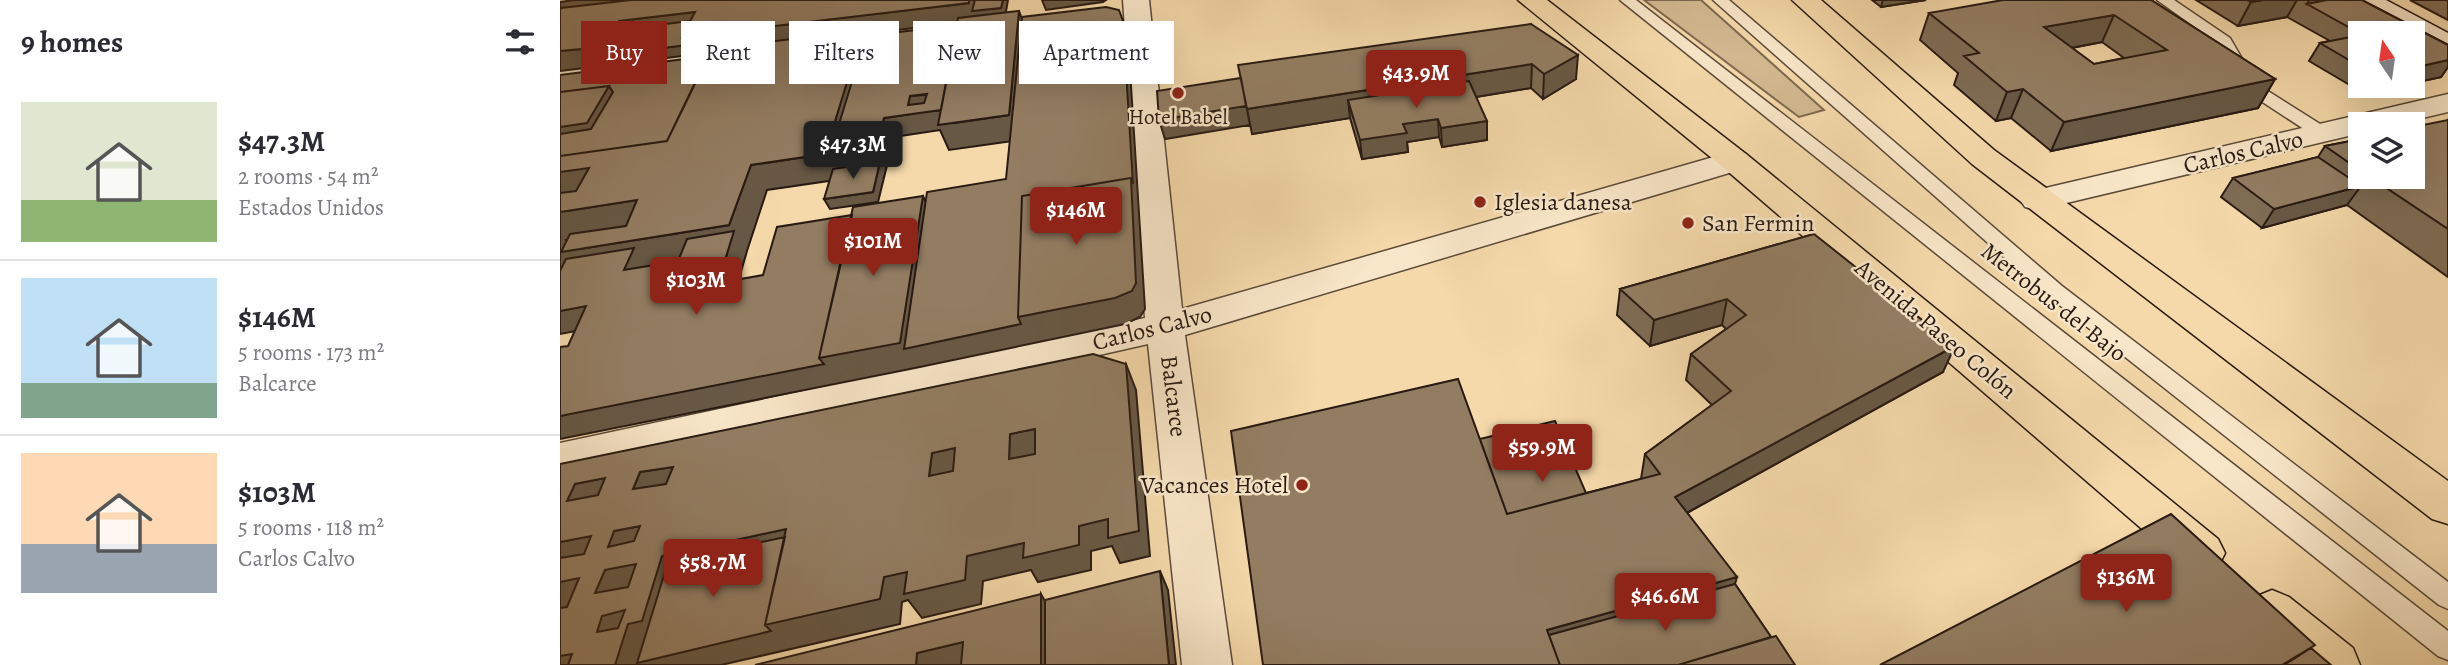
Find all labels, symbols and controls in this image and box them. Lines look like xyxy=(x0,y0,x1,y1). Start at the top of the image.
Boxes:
chip: Buy xyxy=(581,21,667,84)
chip: Rent xyxy=(681,21,775,84)
chip: Filters xyxy=(789,21,899,84)
chip: New xyxy=(913,21,1005,84)
chip: Apartment xyxy=(1019,21,1174,84)
north arrow xyxy=(2348,21,2426,98)
map controls xyxy=(2348,21,2425,189)
text: 9 homes xyxy=(21,22,123,62)
icon: filters xyxy=(501,23,539,61)
pin: $43.9M xyxy=(1359,50,1473,110)
text: $43.9M xyxy=(1382,57,1450,88)
marker: Hotel Babel xyxy=(1170,85,1186,101)
place label: Hotel Babel xyxy=(1128,103,1228,131)
button: layers xyxy=(2348,112,2425,189)
text: $47.3M xyxy=(238,121,325,161)
pin: $47.3M xyxy=(796,122,910,181)
street label: Carlos Calvo xyxy=(2180,123,2306,181)
text: $47.3M xyxy=(820,128,886,159)
icon: home xyxy=(77,130,161,214)
text: 2 rooms · 54 m² xyxy=(238,161,379,192)
place label: Iglesia danesa xyxy=(1494,186,1633,218)
pin: $146M xyxy=(1027,188,1125,247)
text: Estados Unidos xyxy=(238,192,384,223)
text: $146M xyxy=(1046,194,1106,225)
marker: Iglesia danesa xyxy=(1472,194,1488,210)
place label: San Fermin xyxy=(1702,207,1814,239)
marker: San Fermin xyxy=(1680,215,1696,231)
pin: $101M xyxy=(824,218,922,278)
text: $101M xyxy=(844,225,902,256)
street label: Metrobus del Bajo xyxy=(1975,235,2134,369)
street label: Avenida Paseo Colón xyxy=(1848,251,2024,406)
pin: $103M xyxy=(647,258,745,317)
text: $103M xyxy=(666,264,726,295)
text: $146M xyxy=(238,297,316,337)
street label: Carlos Calvo xyxy=(1089,298,1215,358)
icon: home xyxy=(77,306,161,390)
text: 5 rooms · 173 m² xyxy=(238,337,384,368)
street label: Balcarce xyxy=(1153,353,1195,439)
text: Balcarce xyxy=(238,368,317,399)
pin: $59.9M xyxy=(1485,424,1599,484)
text: $59.9M xyxy=(1508,431,1576,462)
place label: Vacances Hotel xyxy=(1140,469,1288,501)
text: $103M xyxy=(238,472,316,512)
marker: Vacances Hotel xyxy=(1294,477,1310,493)
icon: home xyxy=(77,481,161,565)
text: 5 rooms · 118 m² xyxy=(238,512,384,543)
pin: $58.7M xyxy=(656,540,770,599)
text: Carlos Calvo xyxy=(238,543,355,574)
text: $58.7M xyxy=(679,546,747,577)
pin: $136M xyxy=(2077,554,2175,614)
text: $136M xyxy=(2097,561,2155,592)
pin: $46.6M xyxy=(1608,574,1722,633)
text: $46.6M xyxy=(1631,580,1699,611)

